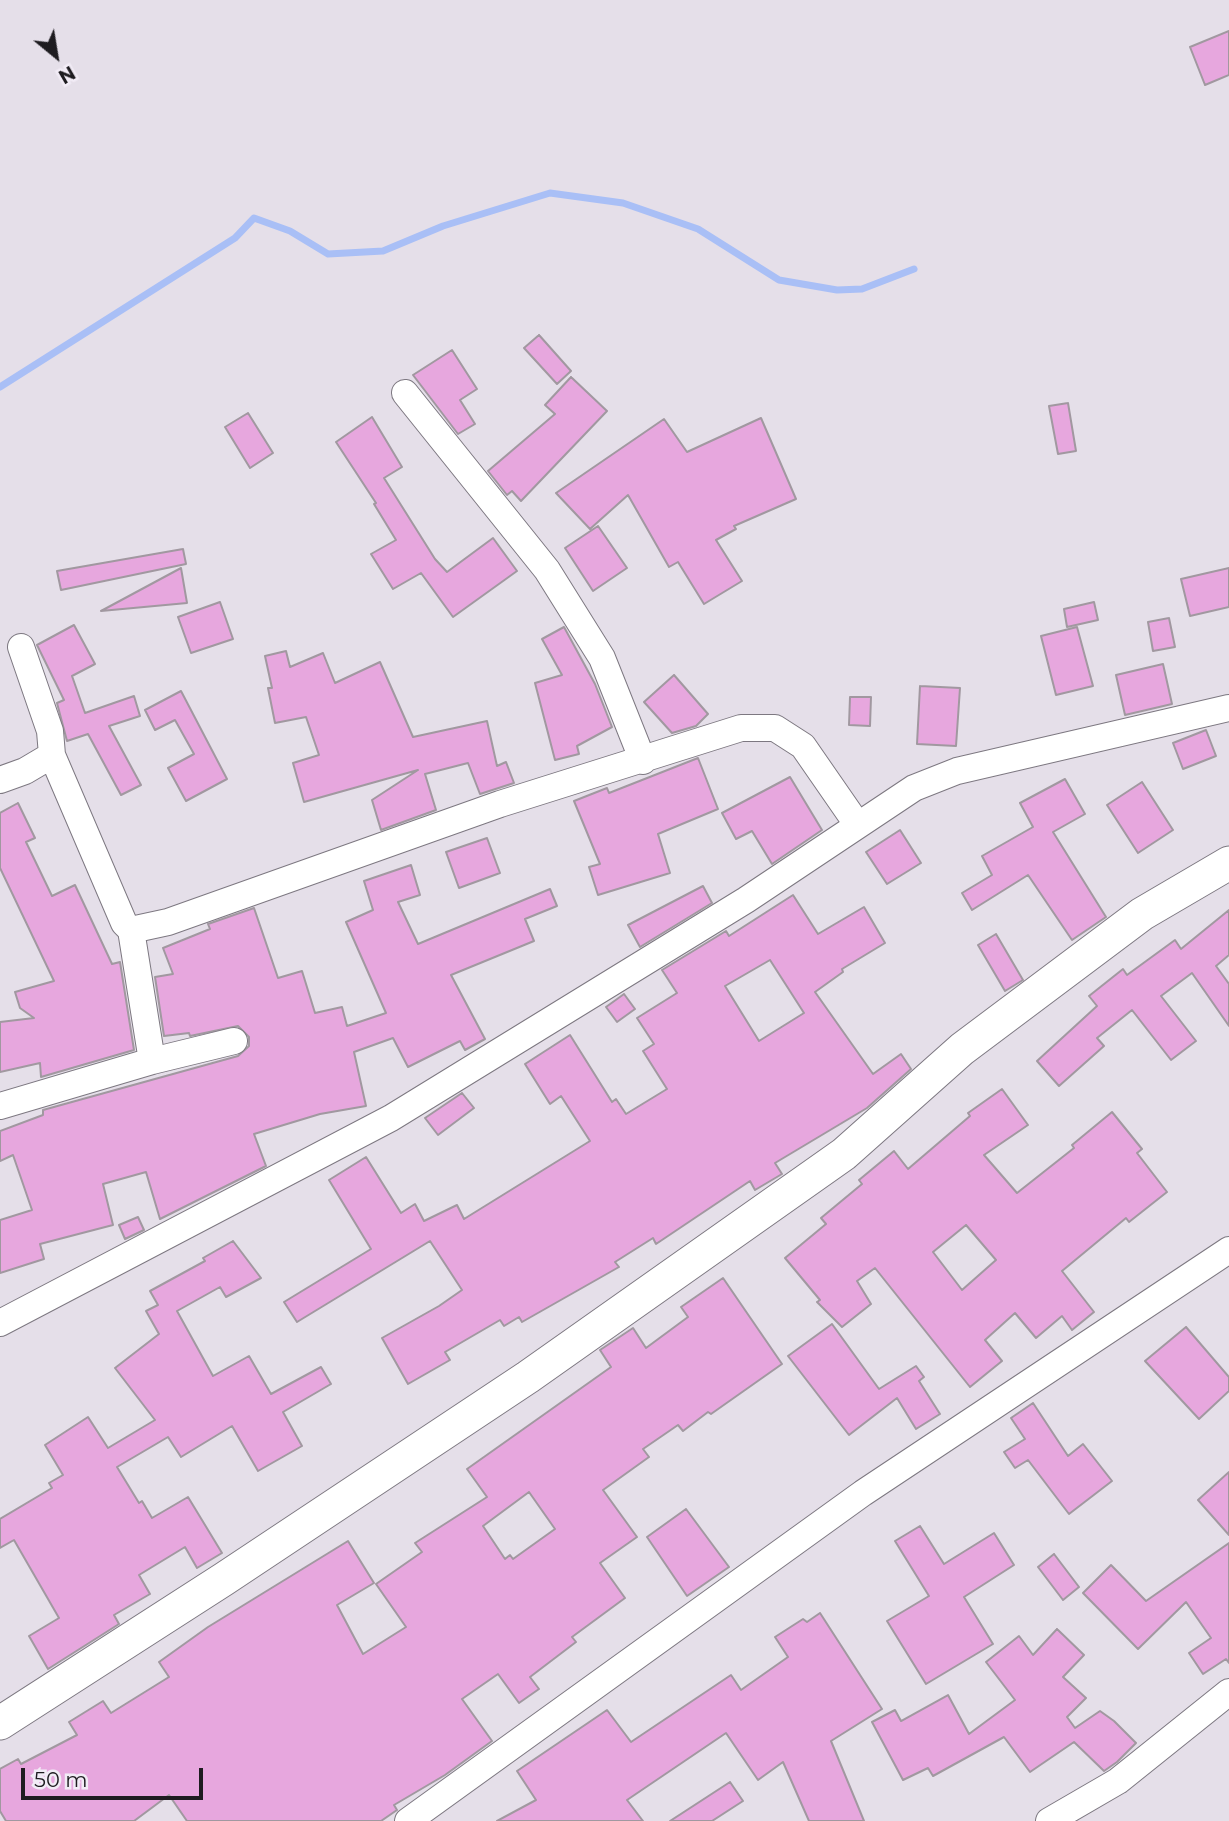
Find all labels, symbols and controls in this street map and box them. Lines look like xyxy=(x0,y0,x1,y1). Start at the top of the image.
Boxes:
north arrow xyxy=(21,21,91,91)
text: N xyxy=(54,61,79,88)
scale bar xyxy=(24,1755,206,1799)
text: 50 m xyxy=(34,1767,88,1792)

